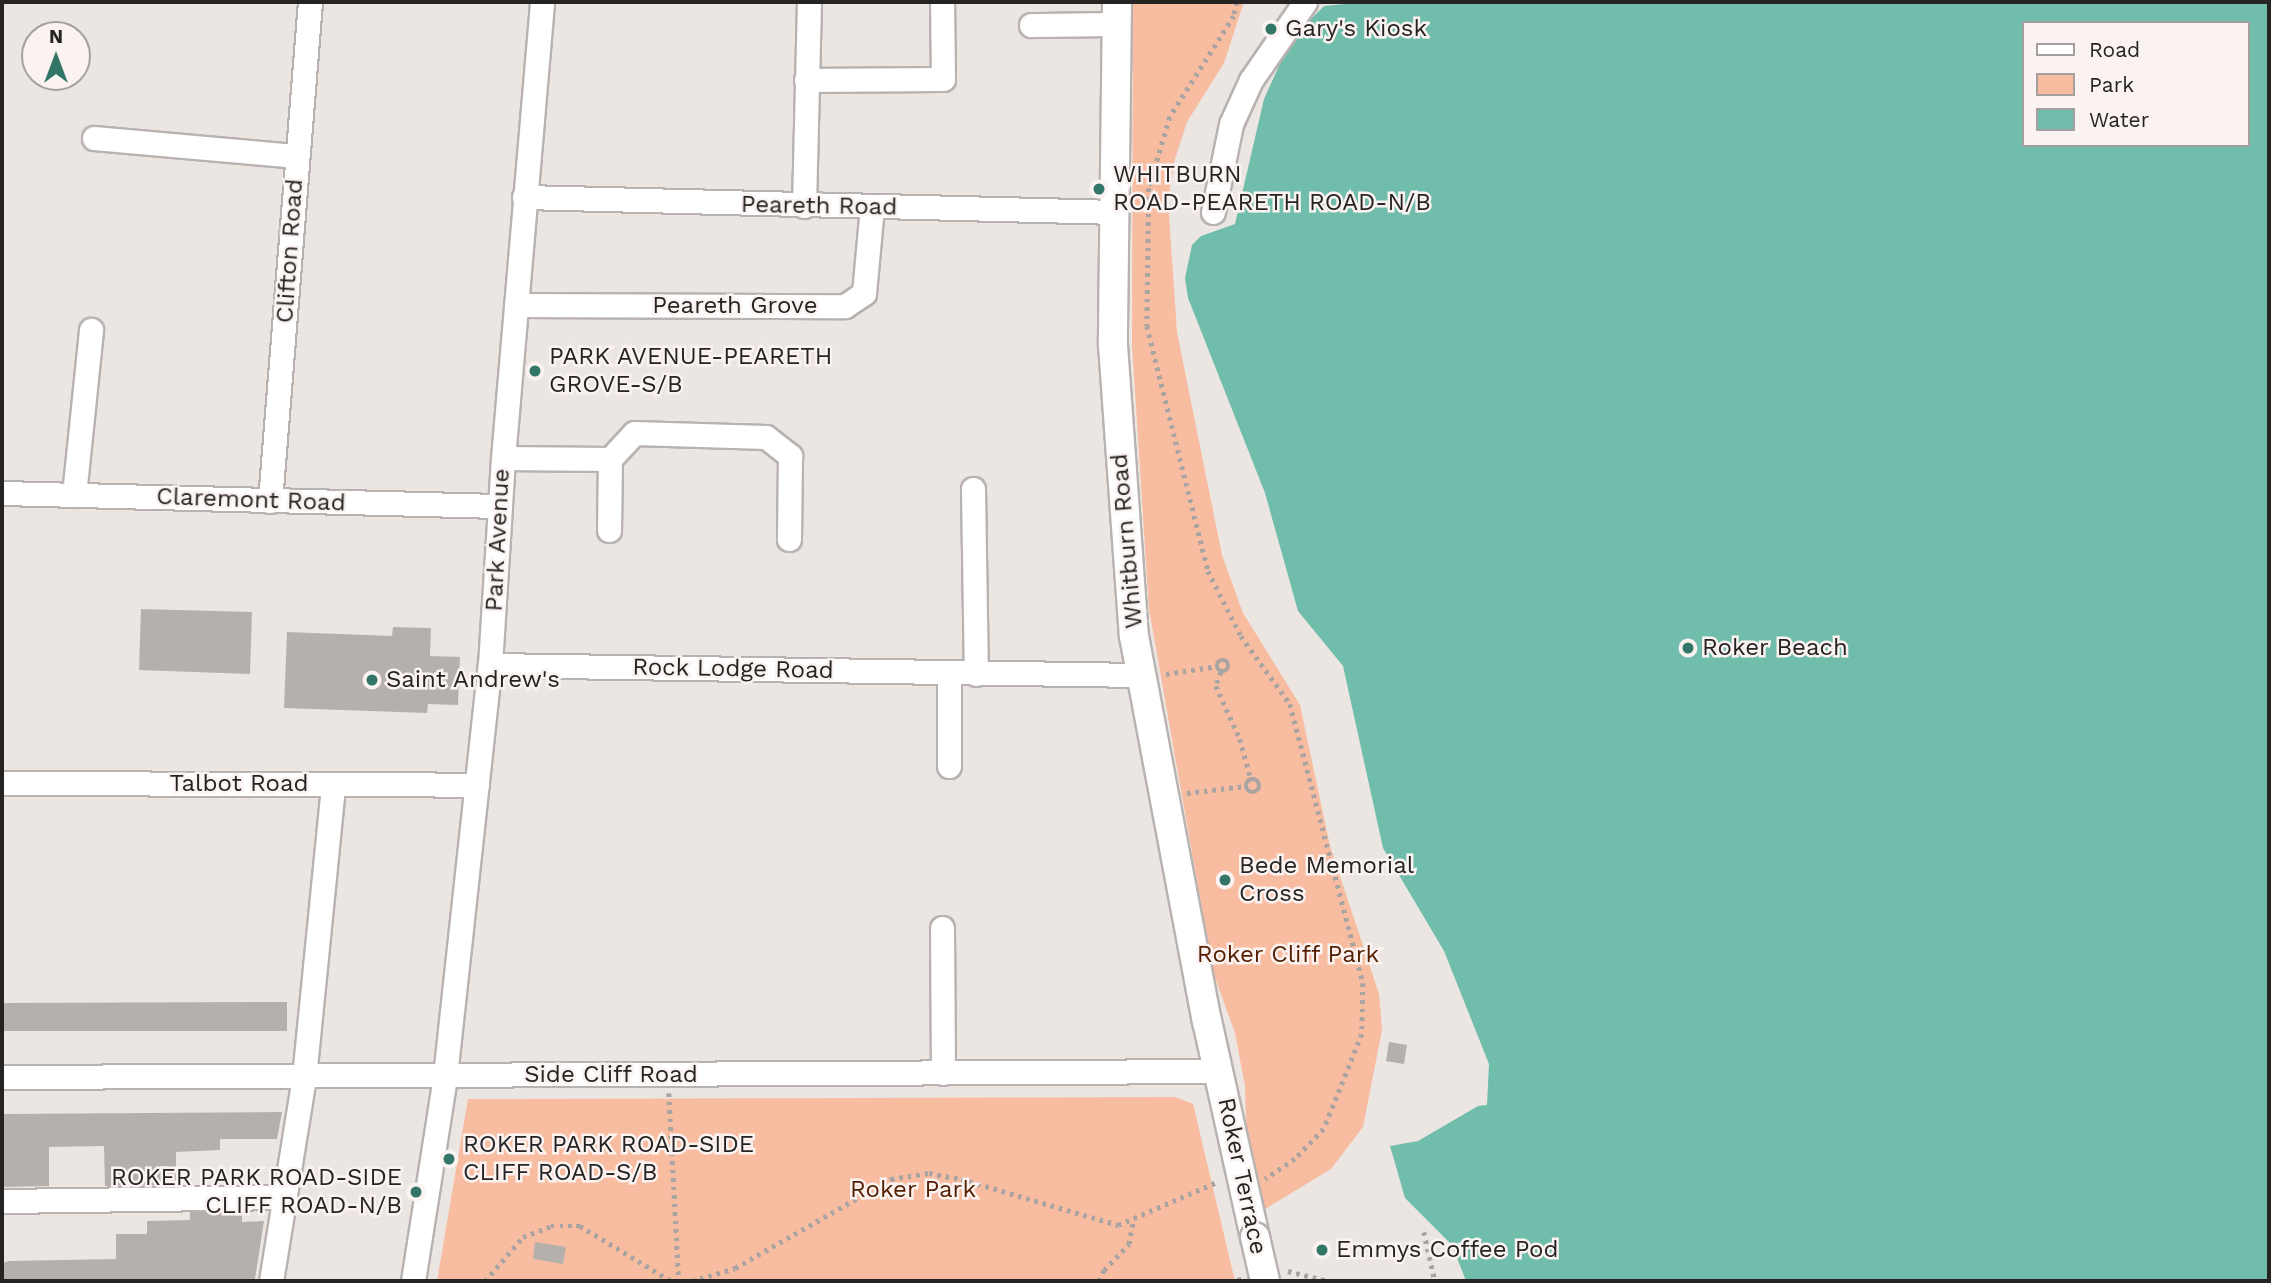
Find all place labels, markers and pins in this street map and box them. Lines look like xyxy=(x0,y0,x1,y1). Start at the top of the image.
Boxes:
place label: Gary's Kiosk xyxy=(1285,15,1427,43)
marker: Gary's Kiosk xyxy=(1263,21,1279,37)
place label: WHITBURN ROAD-PEARETH ROAD-N/B xyxy=(1113,161,1431,217)
marker: WHITBURN ROAD-PEARETH ROAD-N/B xyxy=(1091,181,1107,197)
place label: PARK AVENUE-PEARETH GROVE-S/B xyxy=(549,343,834,399)
marker: PARK AVENUE-PEARETH GROVE-S/B xyxy=(527,363,543,379)
place label: Roker Beach xyxy=(1702,634,1848,662)
marker: Roker Beach xyxy=(1680,640,1696,656)
place label: Saint Andrew's xyxy=(386,666,561,694)
marker: Saint Andrew's xyxy=(364,672,380,688)
place label: Bede Memorial Cross xyxy=(1239,852,1414,908)
marker: Bede Memorial Cross xyxy=(1217,872,1233,888)
place label: ROKER PARK ROAD-SIDE CLIFF ROAD-S/B xyxy=(463,1131,754,1187)
marker: ROKER PARK ROAD-SIDE CLIFF ROAD-S/B xyxy=(441,1151,457,1167)
place label: ROKER PARK ROAD-SIDE CLIFF ROAD-N/B xyxy=(111,1164,402,1220)
marker: ROKER PARK ROAD-SIDE CLIFF ROAD-N/B xyxy=(408,1184,424,1200)
place label: Emmys Coffee Pod xyxy=(1336,1236,1559,1264)
marker: Emmys Coffee Pod xyxy=(1314,1242,1330,1258)

